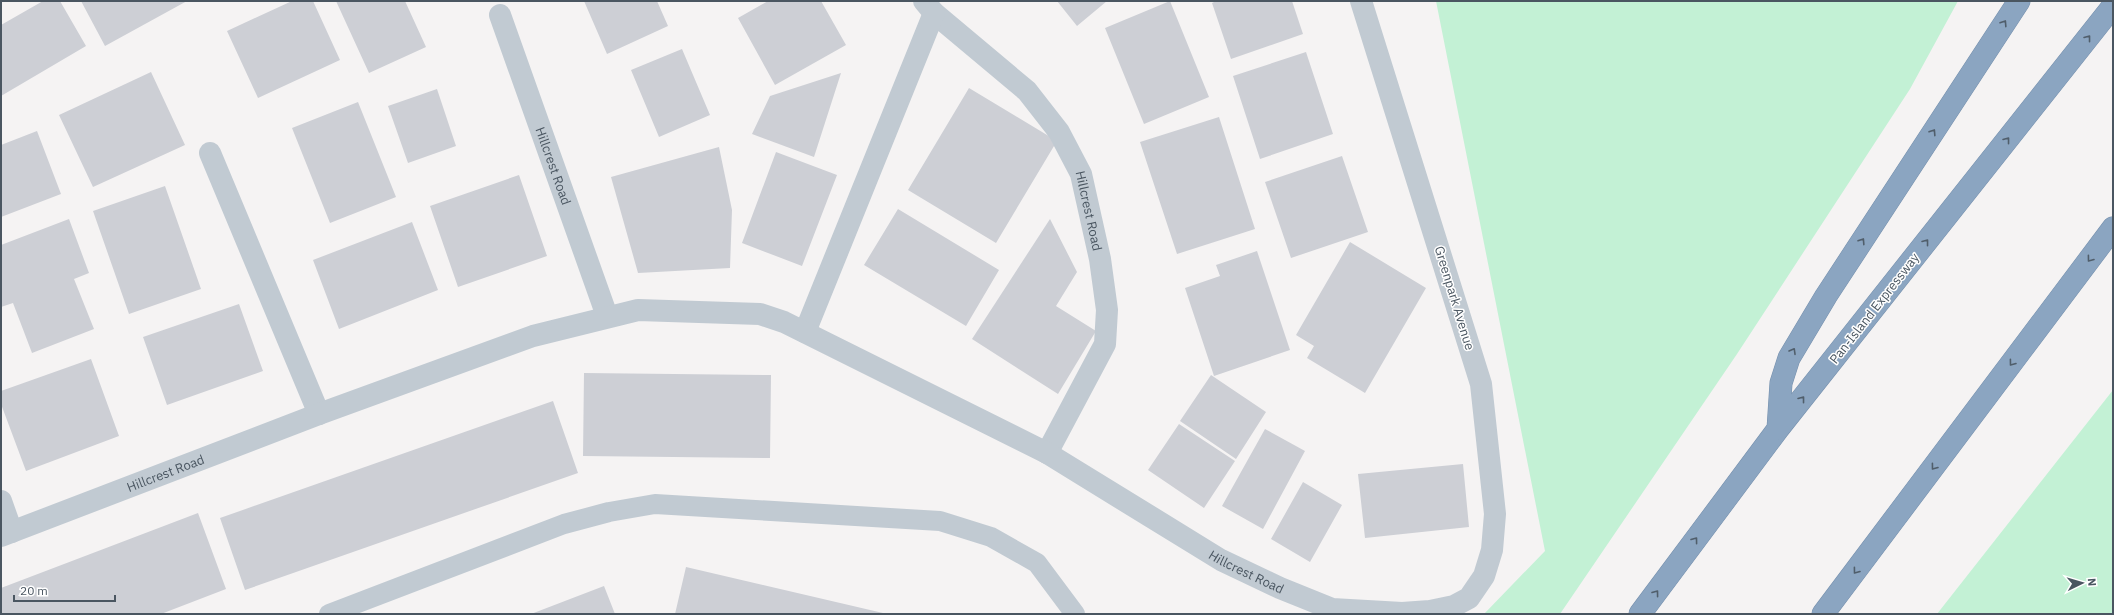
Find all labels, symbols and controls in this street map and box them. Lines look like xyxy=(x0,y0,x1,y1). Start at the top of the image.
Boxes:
one-way arrow xyxy=(2000,20,2007,27)
one-way arrow xyxy=(2083,35,2090,42)
street label: Hillcrest Road xyxy=(531,125,575,207)
one-way arrow xyxy=(1929,129,1936,136)
one-way arrow xyxy=(2002,137,2009,144)
street label: Hillcrest Road xyxy=(1072,169,1106,253)
one-way arrow xyxy=(1858,238,1865,245)
one-way arrow xyxy=(1922,239,1929,246)
street label: Greenpark Avenue xyxy=(1431,244,1478,352)
street label: Pan-Island Expressway xyxy=(1826,249,1923,367)
one-way arrow xyxy=(2087,255,2094,262)
one-way arrow xyxy=(1789,348,1796,355)
one-way arrow xyxy=(2009,359,2016,366)
one-way arrow xyxy=(1798,396,1805,403)
street label: Hillcrest Road xyxy=(124,451,207,496)
one-way arrow xyxy=(1931,463,1938,470)
one-way arrow xyxy=(1690,538,1697,545)
street label: Hillcrest Road xyxy=(1205,546,1287,598)
north arrow xyxy=(2062,563,2102,603)
one-way arrow xyxy=(1853,567,1860,574)
scale bar xyxy=(14,577,115,603)
text: N xyxy=(2085,578,2099,587)
text: 20 m xyxy=(20,583,48,598)
one-way arrow xyxy=(1651,590,1658,597)

